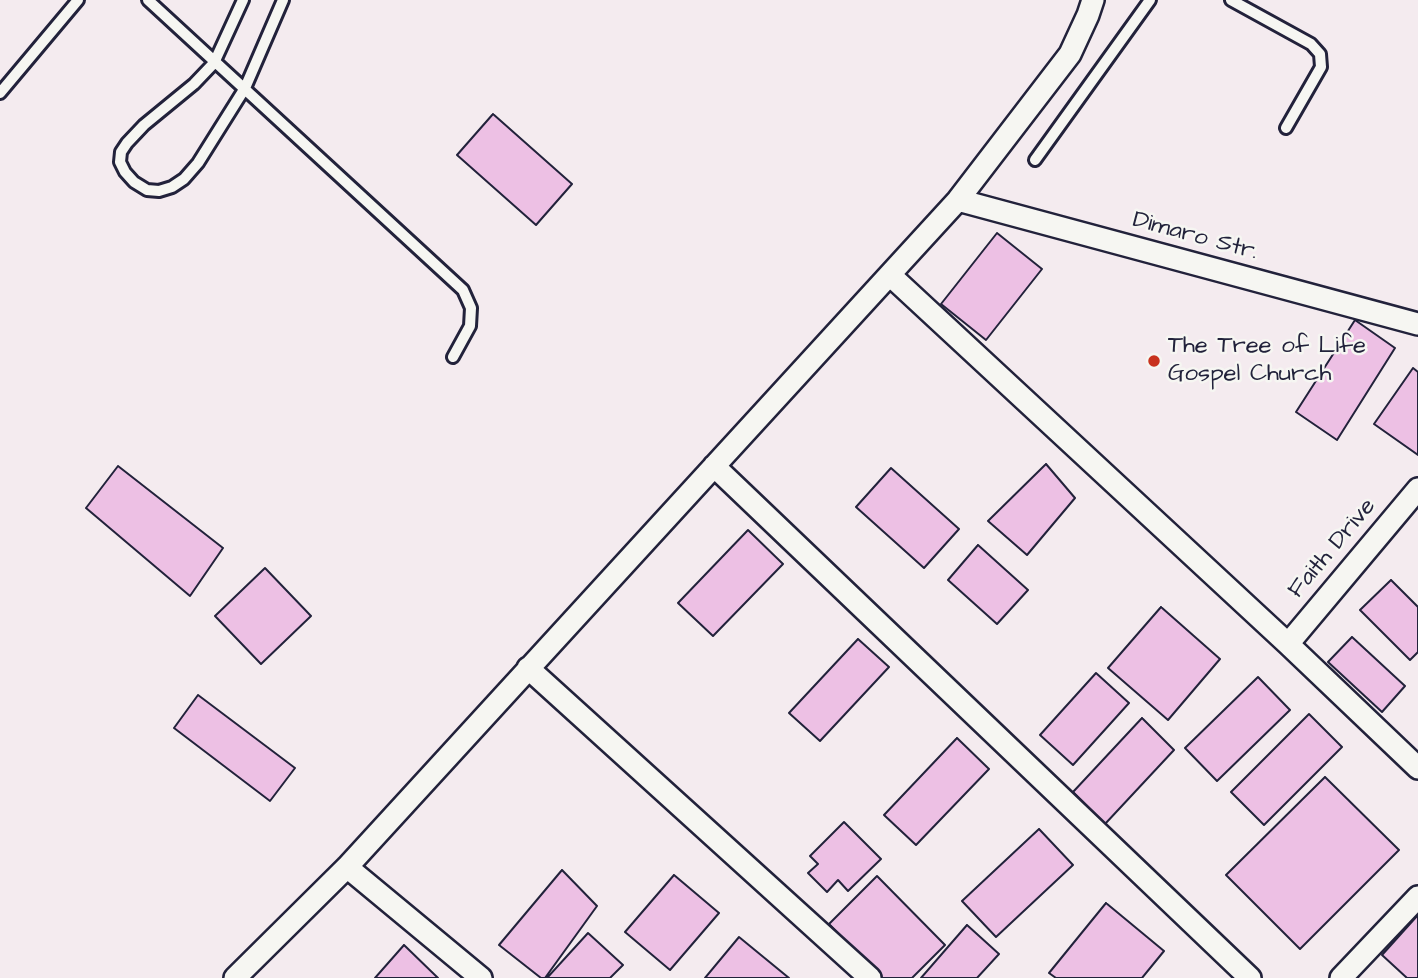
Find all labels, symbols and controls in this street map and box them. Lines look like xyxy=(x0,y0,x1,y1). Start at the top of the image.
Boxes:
street label: Dimaro Str. xyxy=(1129,207,1261,267)
place label: The Tree of Life Gospel Church xyxy=(1168,333,1366,389)
marker: The Tree of Life Gospel Church xyxy=(1146,353,1162,369)
street label: Faith Drive xyxy=(1283,493,1383,605)

